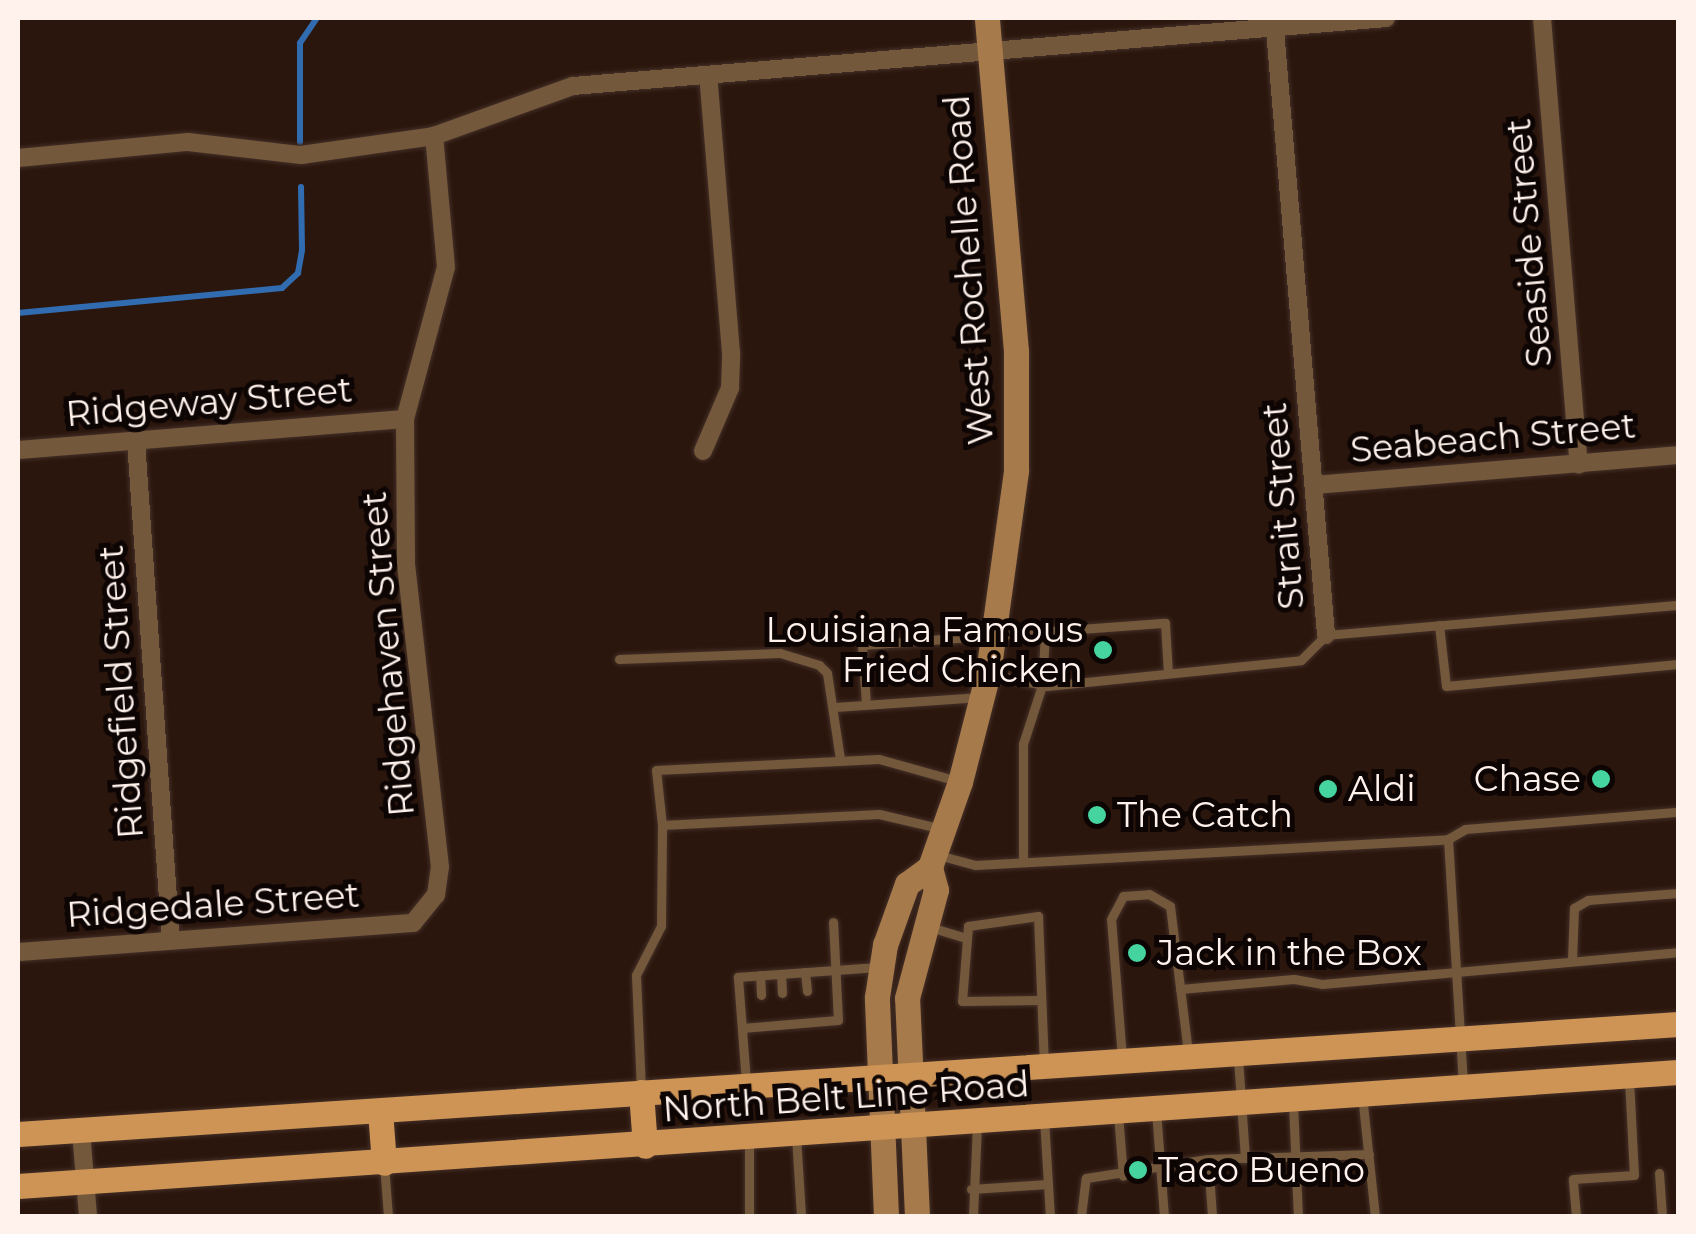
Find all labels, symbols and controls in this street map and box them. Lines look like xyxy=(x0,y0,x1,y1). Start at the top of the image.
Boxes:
street label: West Rochelle Road xyxy=(936,94,1002,446)
street label: Seaside Street xyxy=(1497,117,1561,369)
street label: Ridgeway Street xyxy=(64,369,354,435)
street label: Strait Street xyxy=(1253,401,1313,611)
street label: Seabeach Street xyxy=(1349,405,1637,471)
street label: Ridgehaven Street xyxy=(353,490,423,818)
street label: Ridgefield Street xyxy=(90,544,152,840)
place label: Louisiana Famous Fried Chicken xyxy=(765,609,1083,691)
marker: Louisiana Famous Fried Chicken xyxy=(1092,639,1114,661)
place label: Chase xyxy=(1474,758,1581,800)
place label: Aldi xyxy=(1348,768,1416,810)
marker: Chase xyxy=(1590,768,1612,790)
marker: Aldi xyxy=(1317,778,1339,800)
place label: The Catch xyxy=(1117,794,1293,836)
marker: The Catch xyxy=(1086,804,1108,826)
street label: Ridgedale Street xyxy=(65,874,361,936)
place label: Jack in the Box xyxy=(1157,932,1422,974)
marker: Jack in the Box xyxy=(1126,942,1148,964)
street label: North Belt Line Road xyxy=(661,1063,1031,1131)
place label: Taco Bueno xyxy=(1158,1149,1365,1191)
marker: Taco Bueno xyxy=(1127,1159,1149,1181)

